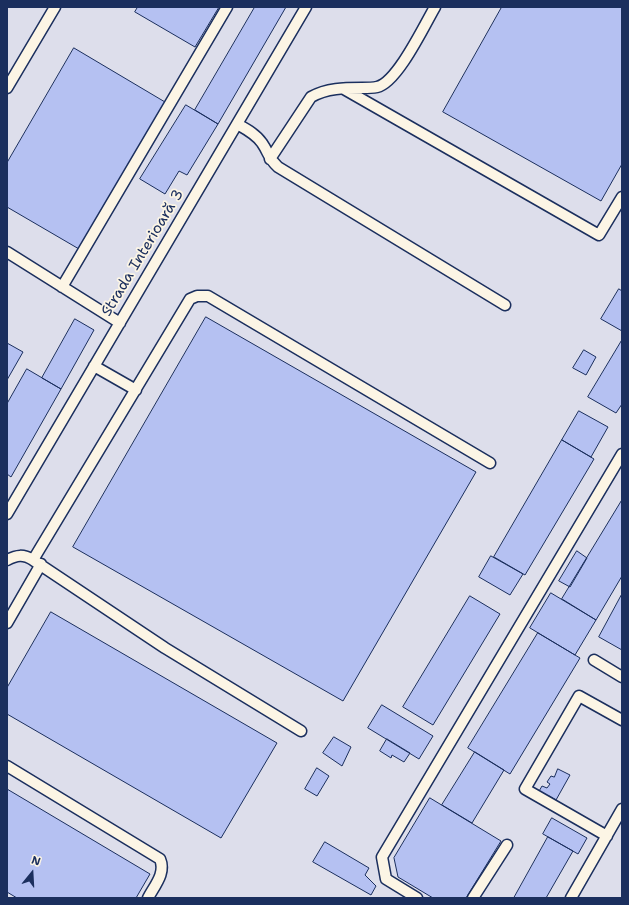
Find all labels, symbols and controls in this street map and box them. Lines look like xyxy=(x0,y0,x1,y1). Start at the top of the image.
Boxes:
street label: Strada Interioară 3 xyxy=(98,186,188,320)
north arrow xyxy=(12,853,52,893)
text: N xyxy=(29,853,42,870)

